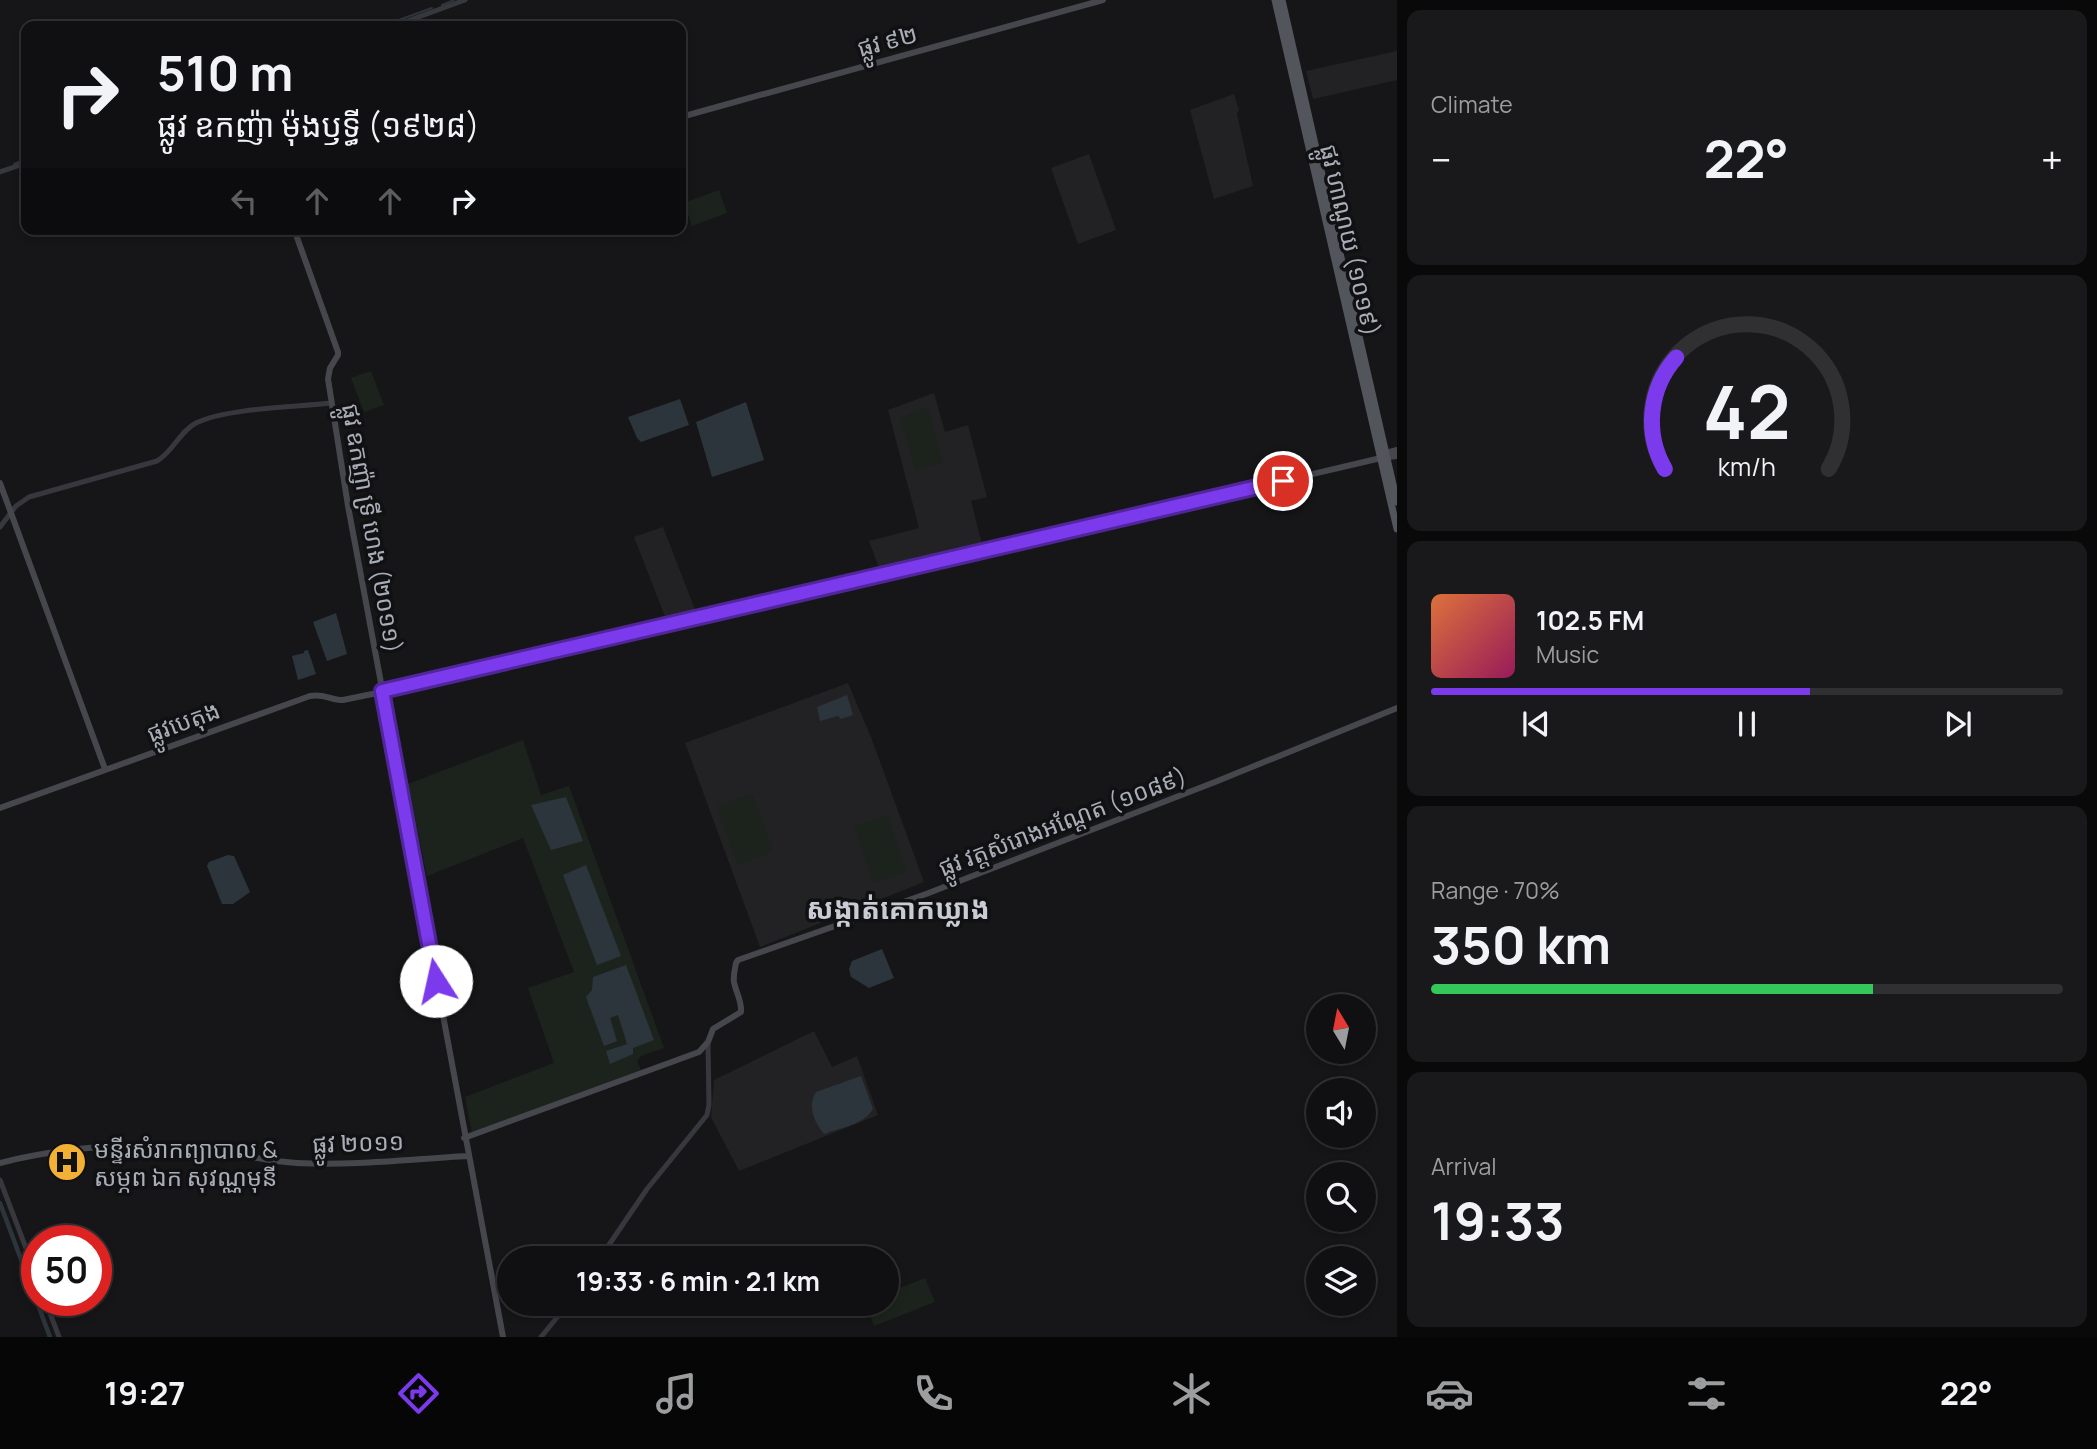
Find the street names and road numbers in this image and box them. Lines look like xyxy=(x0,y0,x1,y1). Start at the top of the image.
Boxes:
street label: ផ្លូវ ៩២ xyxy=(853,16,923,71)
street label: ផ្លូវ ហាណូយ (១០១៩) xyxy=(1306,141,1389,341)
street label: ផ្លូវ ឧកញ៉ា ទ្រី ហេង (២០១១) xyxy=(328,401,411,656)
street label: ផ្លូវបេតុង xyxy=(142,693,227,756)
street label: ផ្លូវ វត្តសំរោងអណ្ដែត (១០៨៩) xyxy=(933,758,1193,890)
street label: ផ្លូវ ២០១១ xyxy=(312,1124,405,1167)

